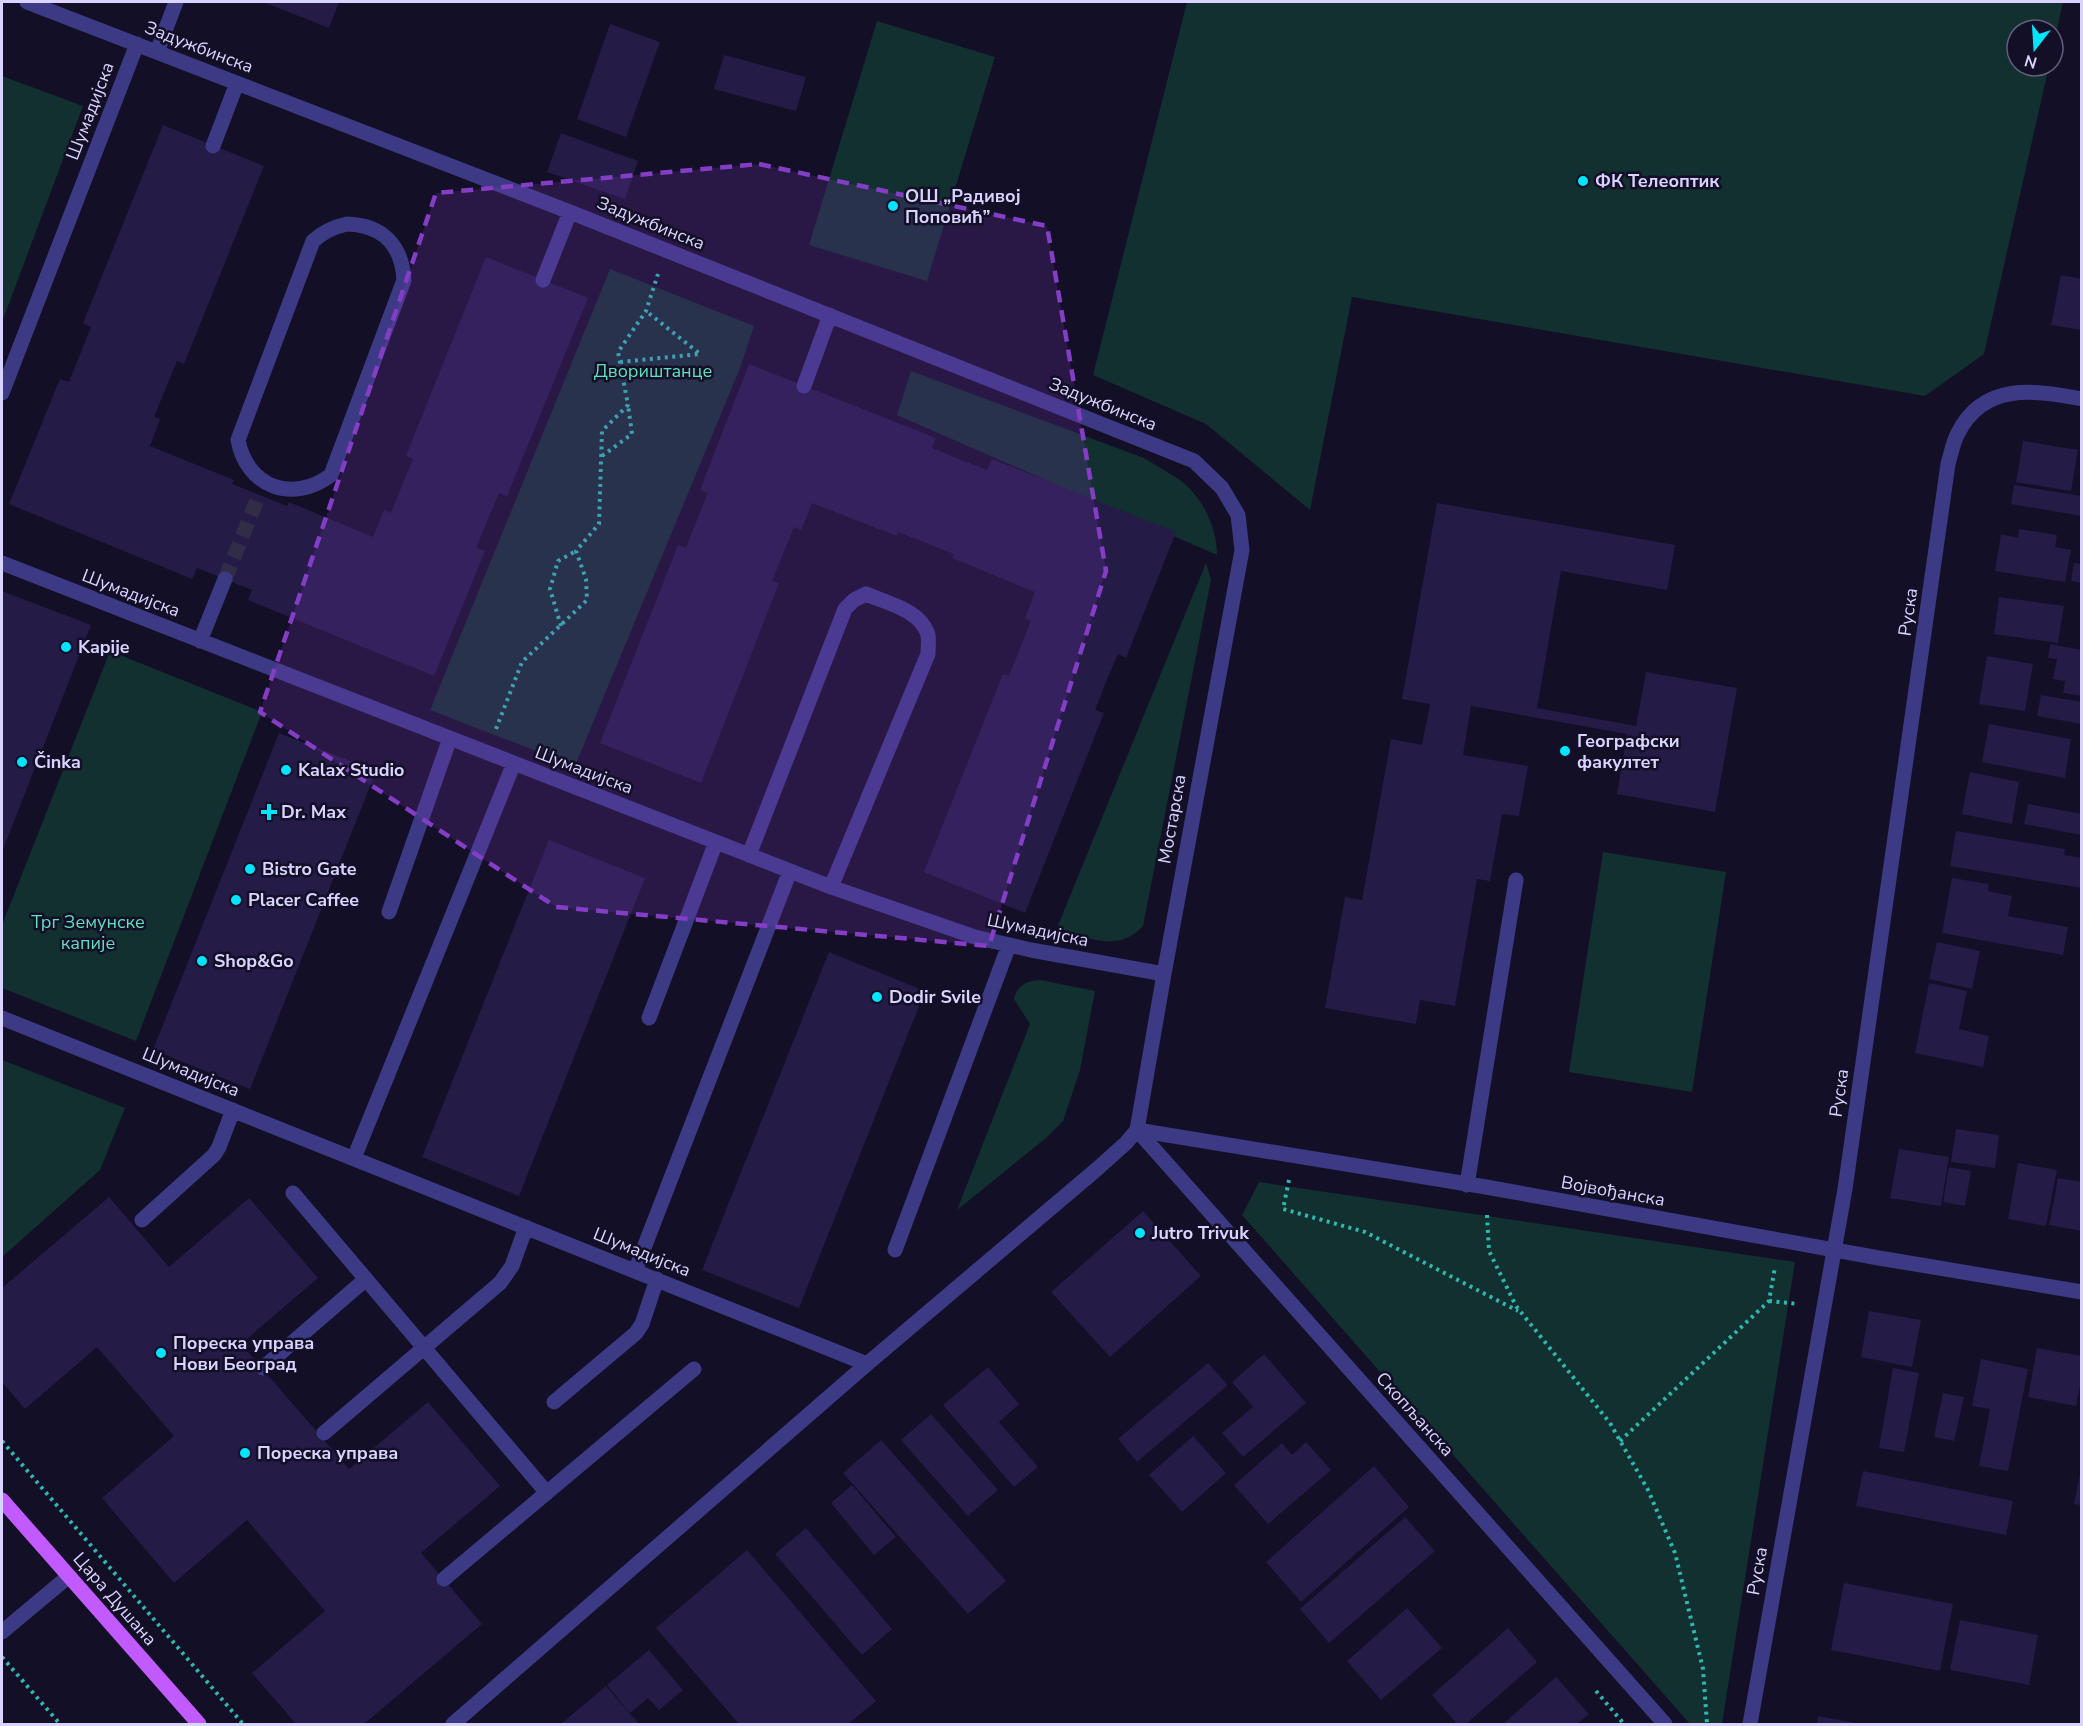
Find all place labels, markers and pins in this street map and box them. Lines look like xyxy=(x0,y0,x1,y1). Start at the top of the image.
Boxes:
place label: ФК Телеоптик xyxy=(1595,169,1720,193)
marker: ФК Телеоптик xyxy=(1576,174,1590,188)
place label: ОШ „Радивој Поповић” xyxy=(905,184,1021,229)
marker: ОШ „Радивој Поповић” xyxy=(886,199,900,213)
place label: Kapije xyxy=(78,635,130,659)
marker: Kapije xyxy=(59,640,73,654)
place label: Географски факултет xyxy=(1577,729,1680,774)
marker: Географски факултет xyxy=(1558,744,1572,758)
place label: Činka xyxy=(34,750,81,774)
marker: Činka xyxy=(15,755,29,769)
place label: Kalax Studio xyxy=(298,758,404,782)
marker: Kalax Studio xyxy=(279,763,293,777)
place label: Dr. Max xyxy=(281,800,346,824)
marker: Dr. Max xyxy=(262,805,276,819)
place label: Bistro Gate xyxy=(262,857,357,881)
marker: Bistro Gate xyxy=(243,862,257,876)
place label: Placer Caffee xyxy=(248,888,359,912)
marker: Placer Caffee xyxy=(229,893,243,907)
place label: Shop&Go xyxy=(214,949,294,973)
marker: Shop&Go xyxy=(195,954,209,968)
place label: Dodir Svile xyxy=(889,985,981,1009)
marker: Dodir Svile xyxy=(870,990,884,1004)
place label: Jutro Trivuk xyxy=(1151,1221,1249,1245)
marker: Jutro Trivuk xyxy=(1133,1226,1147,1240)
place label: Пореска управа Нови Београд xyxy=(173,1331,314,1376)
marker: Пореска управа Нови Београд xyxy=(154,1346,168,1360)
place label: Пореска управа xyxy=(257,1441,398,1465)
marker: Пореска управа xyxy=(238,1446,252,1460)

